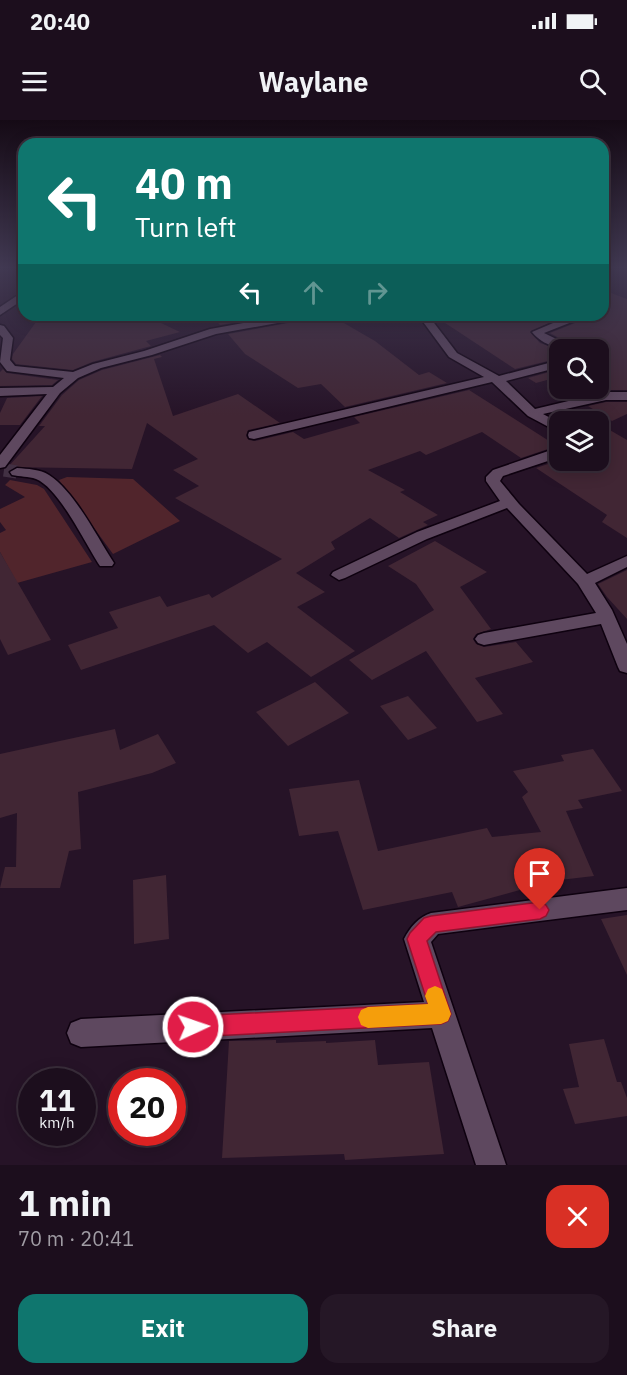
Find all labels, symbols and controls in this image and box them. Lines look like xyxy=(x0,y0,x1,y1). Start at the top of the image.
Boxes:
text: 20:40 xyxy=(30,7,90,36)
text: Waylane xyxy=(259,64,368,99)
icon: menu xyxy=(18,65,51,98)
icon: search xyxy=(576,65,609,98)
text: 40 m xyxy=(135,156,233,211)
icon: left xyxy=(36,162,114,240)
text: Turn left xyxy=(135,209,236,244)
icon: left xyxy=(234,276,267,309)
icon: ahead xyxy=(297,276,330,309)
icon: right xyxy=(360,276,393,309)
map controls xyxy=(549,339,609,471)
button: search xyxy=(549,339,609,399)
button: layers xyxy=(549,411,609,471)
pin xyxy=(514,848,565,910)
icon: arrive xyxy=(523,857,556,890)
position arrow xyxy=(161,995,225,1059)
speed limit sign: 20 xyxy=(108,1068,186,1146)
text: 11 xyxy=(39,1080,75,1119)
text: km/h xyxy=(39,1113,75,1132)
text: 1 min xyxy=(18,1179,112,1226)
button: close xyxy=(546,1185,609,1248)
text: 70 m · 20:41 xyxy=(18,1225,134,1252)
button: Exit xyxy=(18,1294,308,1363)
button: Share xyxy=(320,1294,609,1363)

